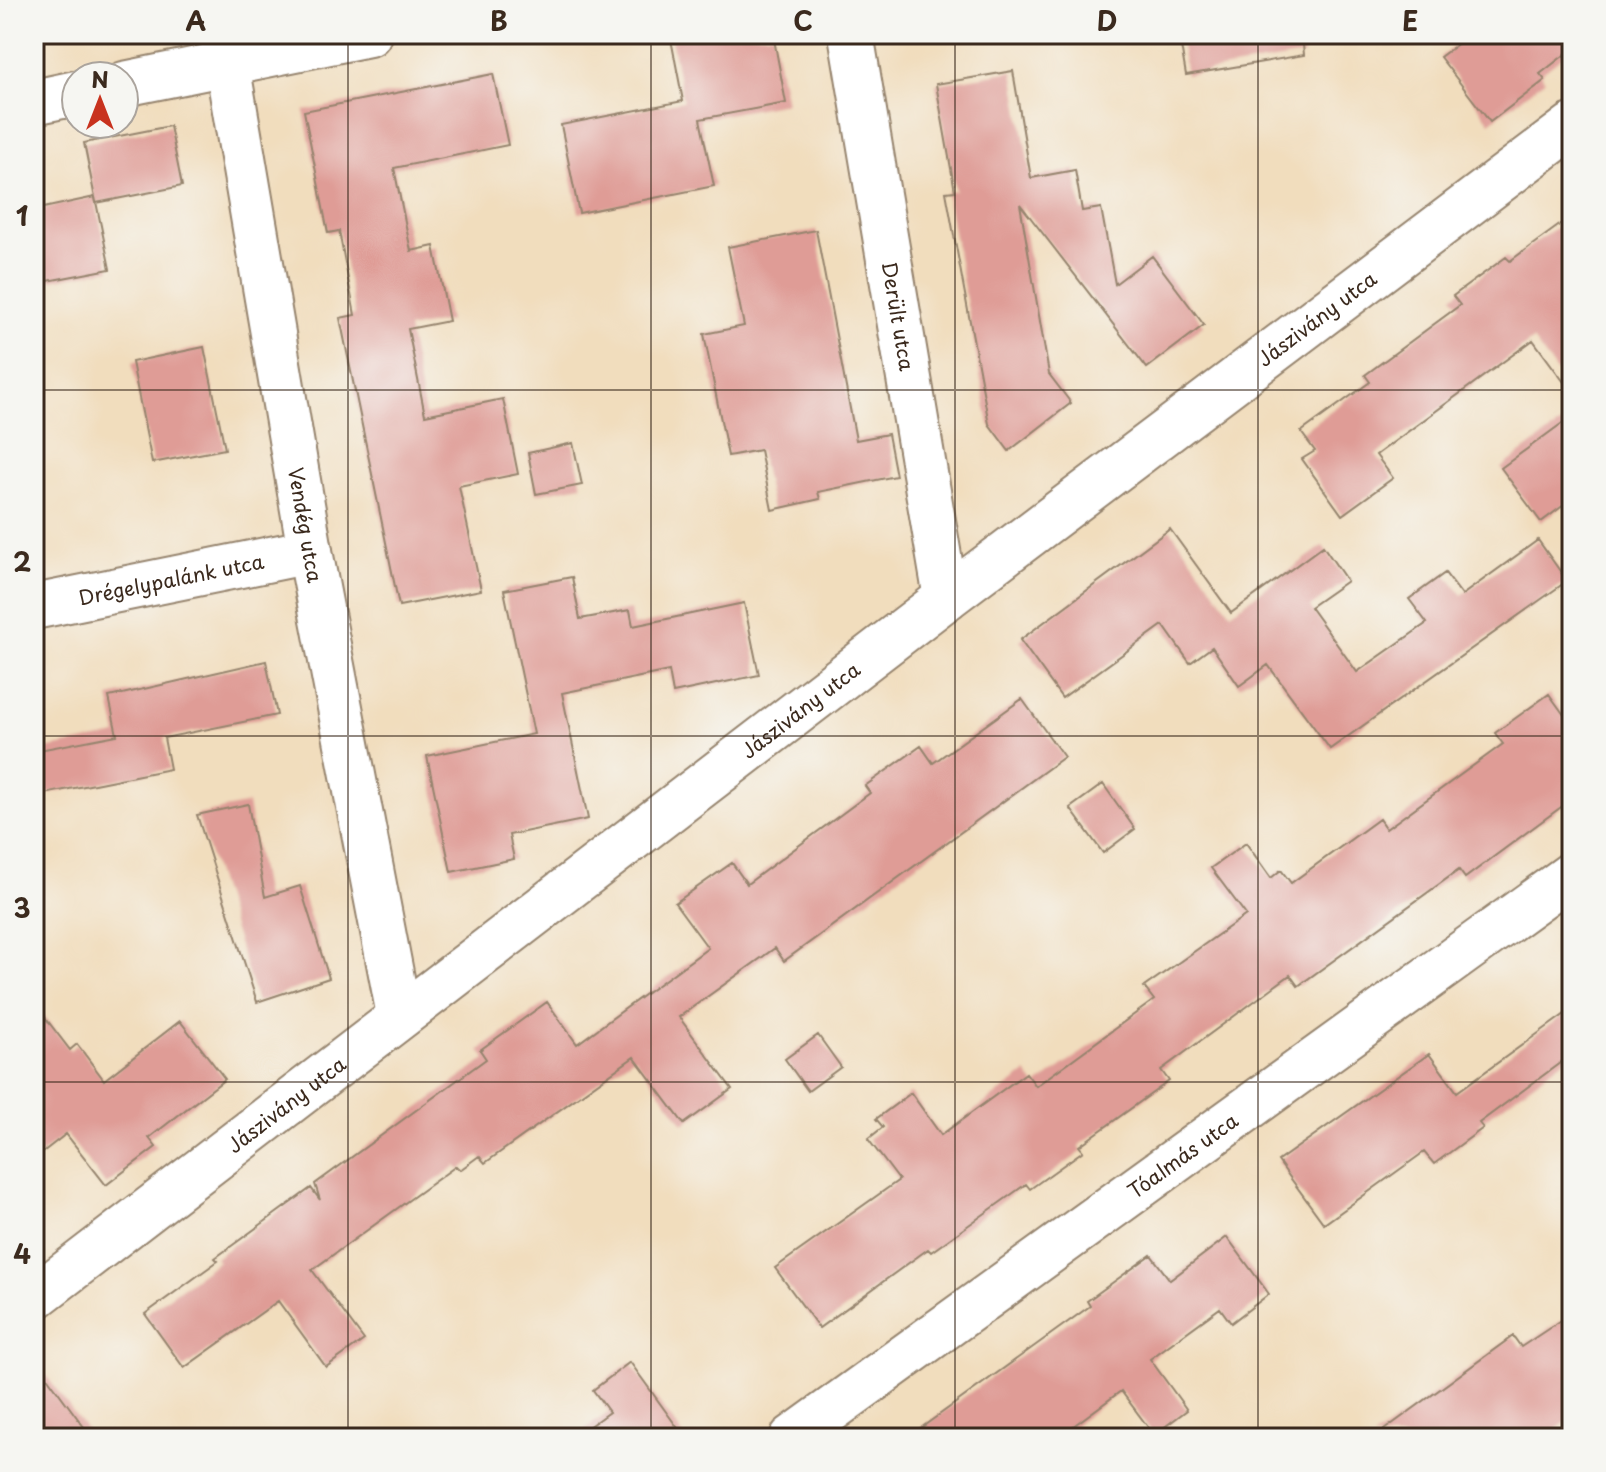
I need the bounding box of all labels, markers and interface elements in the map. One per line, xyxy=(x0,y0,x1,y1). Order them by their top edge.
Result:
text: A xyxy=(186,1,206,40)
text: B xyxy=(490,1,508,40)
text: C xyxy=(793,1,813,40)
text: D xyxy=(1097,1,1117,40)
text: E xyxy=(1402,1,1418,40)
north arrow xyxy=(60,60,140,140)
text: N xyxy=(91,62,109,95)
text: 1 xyxy=(16,196,28,235)
street label: Derült utca xyxy=(875,259,923,374)
street label: Jászivány utca xyxy=(1251,263,1383,373)
street label: Vendég utca xyxy=(281,465,331,586)
text: 2 xyxy=(13,542,31,581)
street label: Drégelypalánk utca xyxy=(76,546,267,613)
street label: Jászivány utca xyxy=(735,654,866,765)
text: 3 xyxy=(13,888,31,927)
street label: Jászivány utca xyxy=(221,1049,352,1160)
street label: Tóalmás utca xyxy=(1121,1105,1244,1206)
text: 4 xyxy=(13,1234,31,1273)

